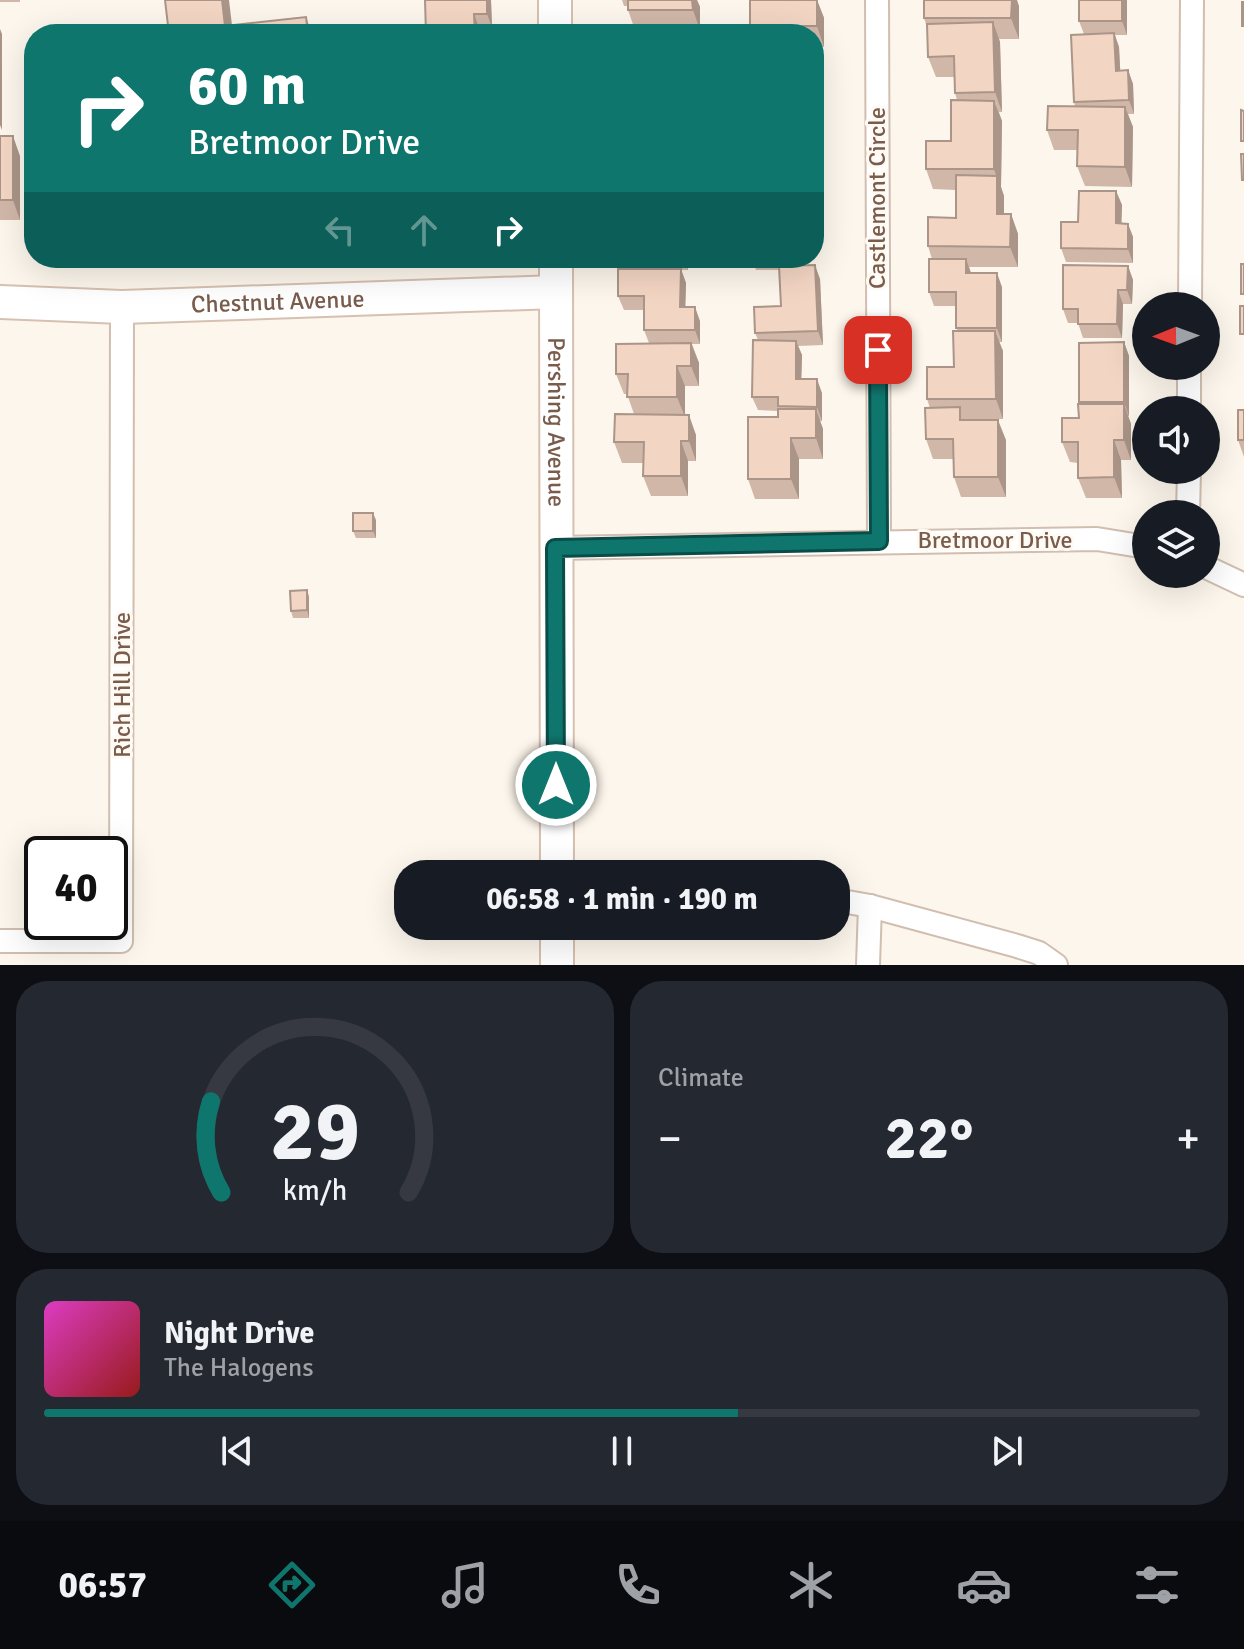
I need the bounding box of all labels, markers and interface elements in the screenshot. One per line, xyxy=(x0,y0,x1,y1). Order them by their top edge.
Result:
text: 60 m xyxy=(188,51,306,120)
icon: right xyxy=(56,56,160,160)
street label: Castlemont Circle xyxy=(862,107,892,289)
text: Bretmoor Drive xyxy=(188,120,420,165)
icon: left xyxy=(318,208,362,252)
icon: ahead xyxy=(402,208,446,252)
icon: right xyxy=(486,208,530,252)
street label: Chestnut Avenue xyxy=(191,284,365,320)
north arrow xyxy=(1132,292,1220,380)
map controls xyxy=(1132,292,1220,588)
pin xyxy=(844,316,912,384)
icon: arrive xyxy=(856,328,900,372)
street label: Pershing Avenue xyxy=(541,337,571,507)
button: sound xyxy=(1132,396,1220,484)
button: layers xyxy=(1132,500,1220,588)
street label: Bretmoor Drive xyxy=(918,525,1072,555)
street label: Rich Hill Drive xyxy=(107,612,137,758)
position arrow xyxy=(514,743,598,827)
speed limit sign: 40 xyxy=(24,836,128,940)
text: 06:58 · 1 min · 190 m xyxy=(486,881,758,918)
text: Climate xyxy=(658,1062,744,1094)
text: 29 xyxy=(270,1081,360,1183)
text: 22° xyxy=(885,1102,973,1176)
text: − xyxy=(658,1112,682,1166)
text: + xyxy=(1176,1112,1200,1166)
text: km/h xyxy=(283,1173,347,1208)
text: Night Drive xyxy=(164,1315,314,1352)
text: The Halogens xyxy=(164,1352,314,1384)
icon: previous xyxy=(215,1429,259,1473)
icon: pause xyxy=(600,1429,644,1473)
icon: next xyxy=(985,1429,1029,1473)
icon: directions xyxy=(264,1557,320,1613)
icon: music xyxy=(437,1557,493,1613)
icon: phone xyxy=(610,1557,666,1613)
icon: climate xyxy=(783,1557,839,1613)
icon: car xyxy=(956,1557,1012,1613)
icon: filters xyxy=(1129,1557,1185,1613)
text: 06:57 xyxy=(59,1563,147,1608)

